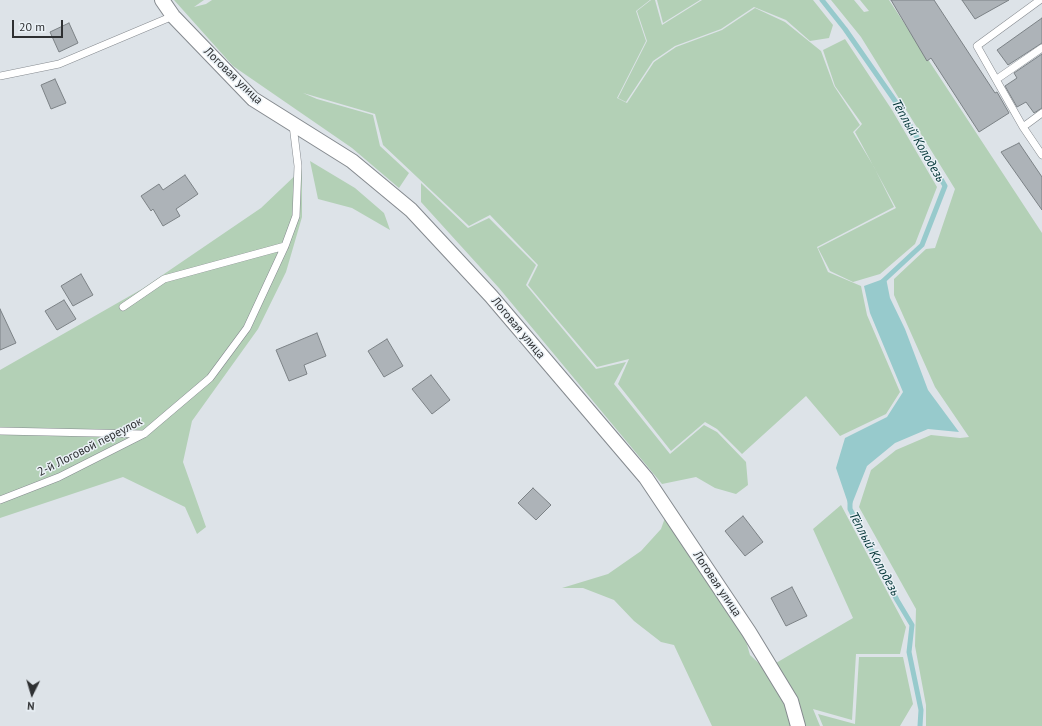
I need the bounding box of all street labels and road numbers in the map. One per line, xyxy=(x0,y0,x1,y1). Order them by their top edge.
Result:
street label: Логовая улица xyxy=(201,44,265,108)
street label: Логовая улица xyxy=(488,294,548,362)
street label: 2-й Логовой переулок xyxy=(35,414,145,480)
street label: Логовая улица xyxy=(690,548,744,620)

